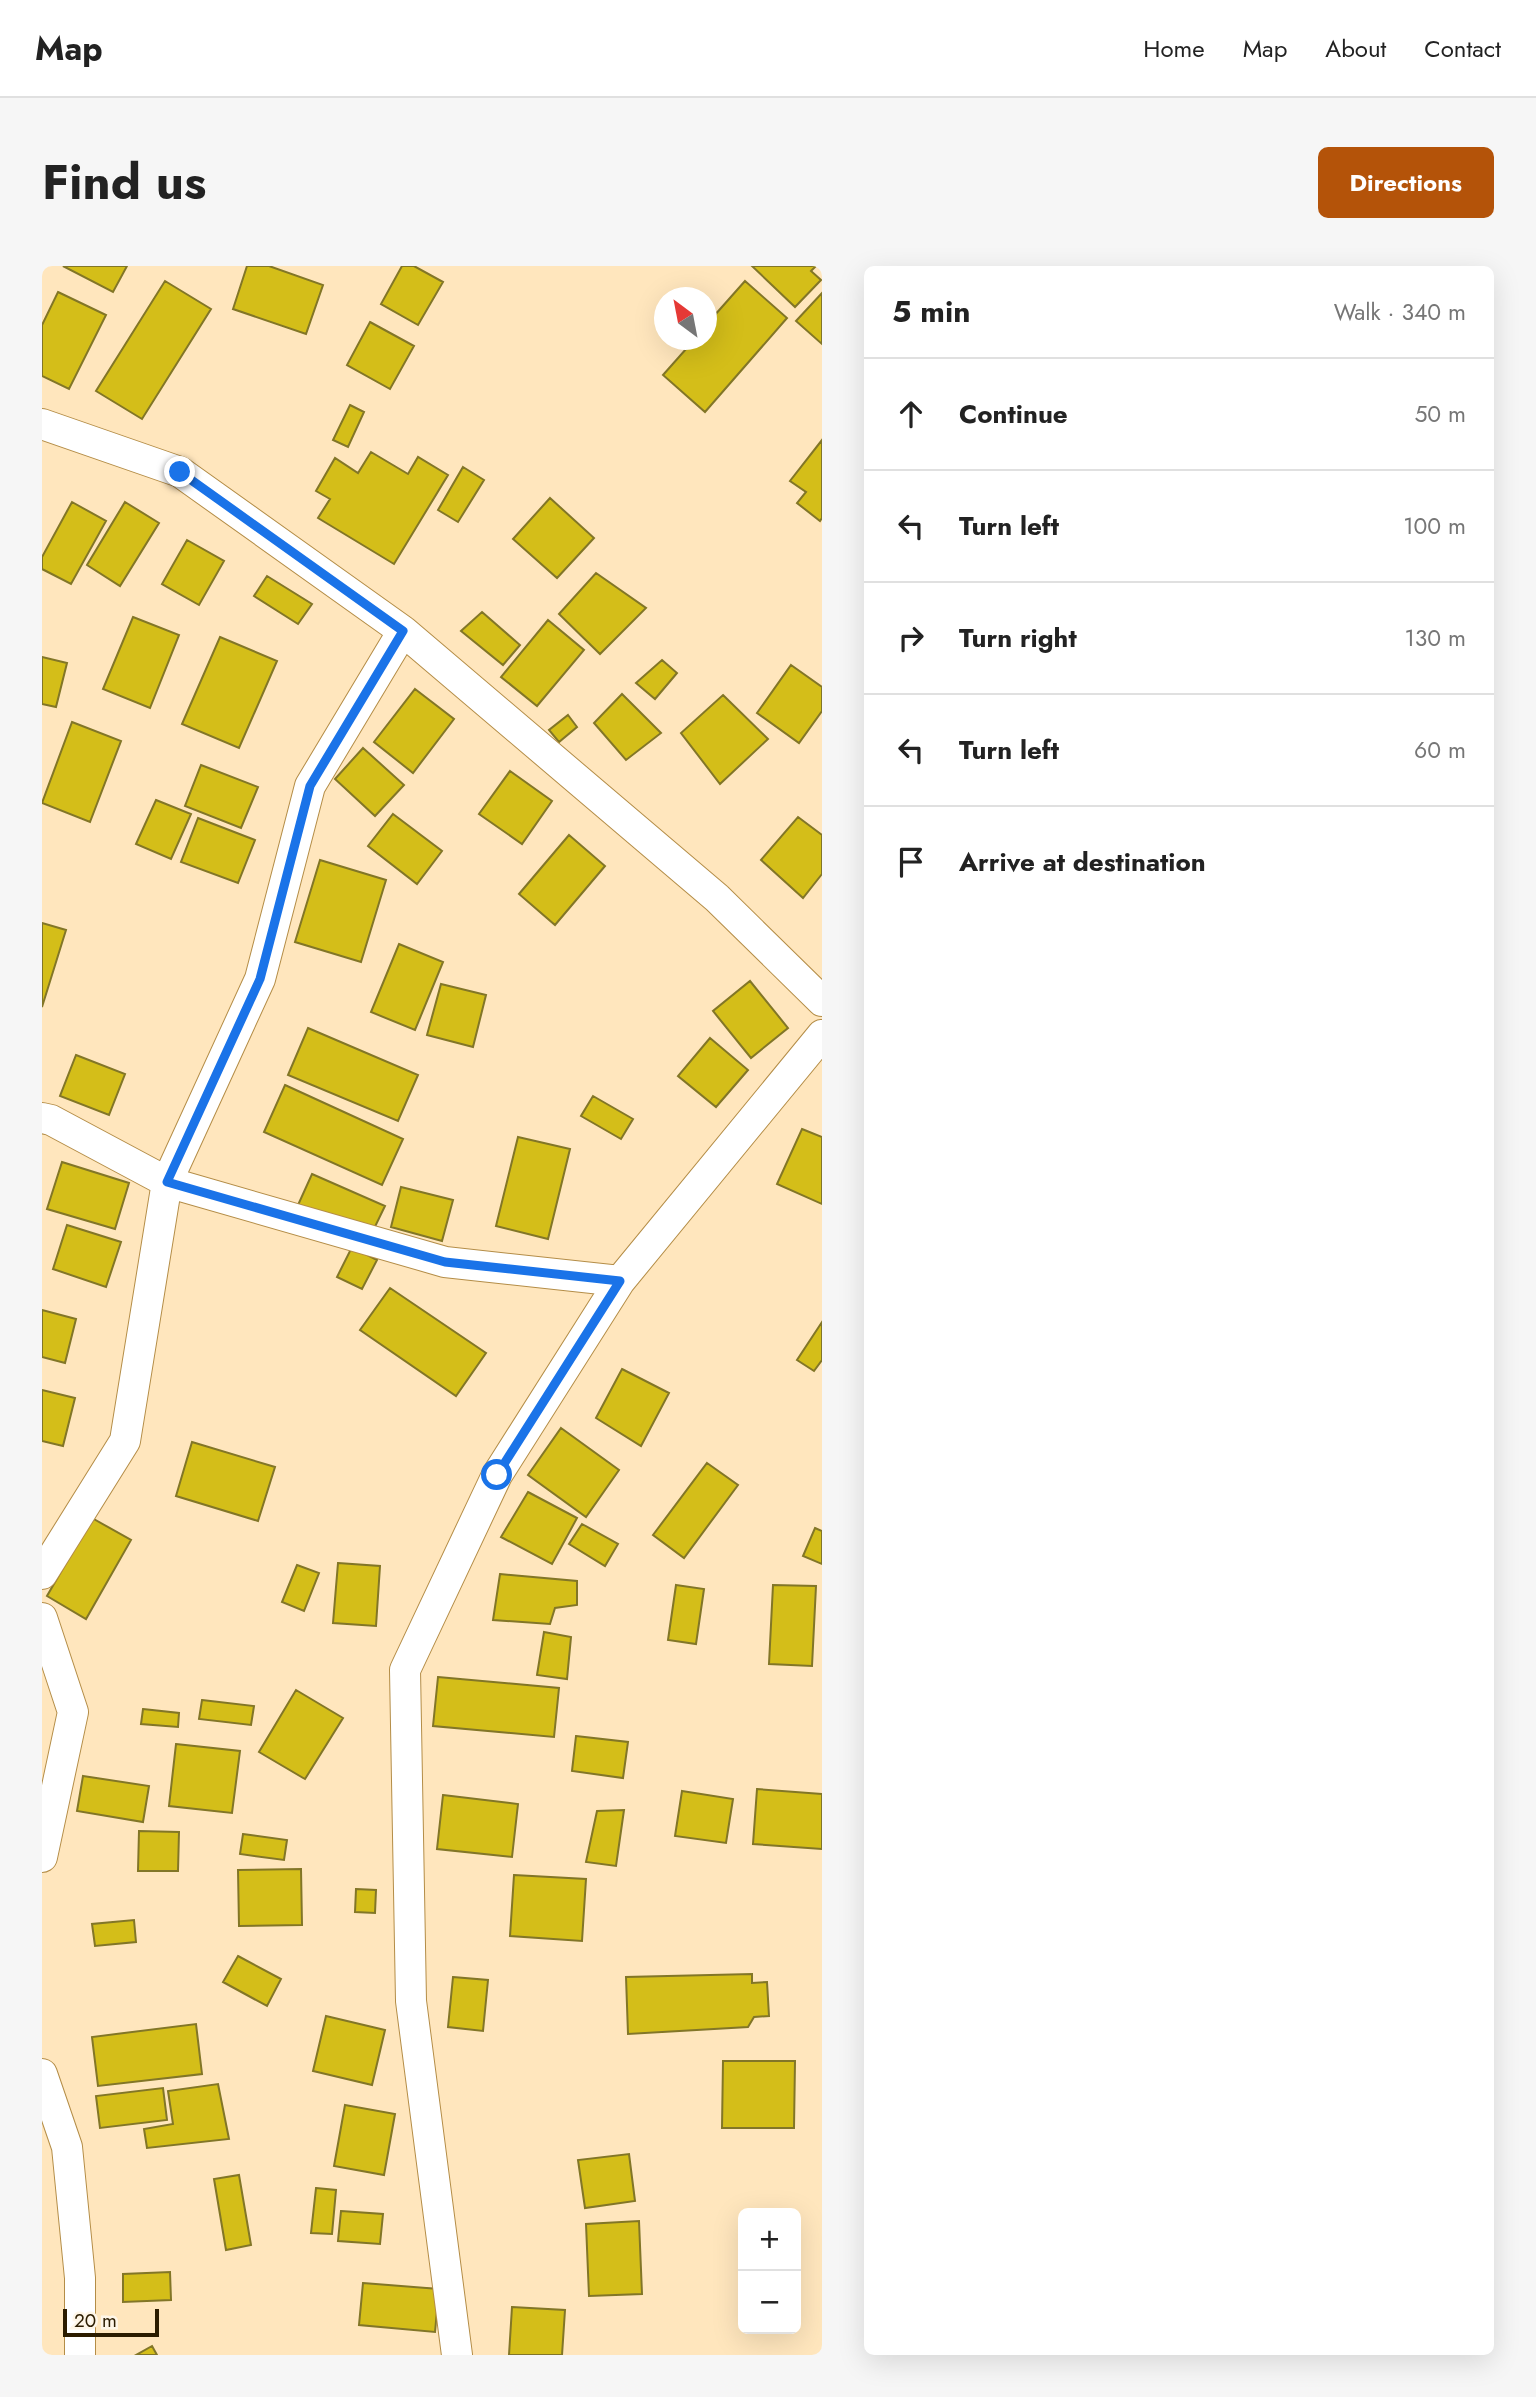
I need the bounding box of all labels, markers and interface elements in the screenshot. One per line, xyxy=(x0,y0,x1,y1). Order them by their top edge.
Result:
text: Map xyxy=(35,25,103,72)
text: Home xyxy=(1143,31,1205,66)
text: Map xyxy=(1243,31,1287,66)
text: About xyxy=(1325,31,1386,66)
text: Contact xyxy=(1424,31,1501,66)
text: Find us xyxy=(42,147,206,217)
button: Directions xyxy=(1318,147,1494,218)
north arrow xyxy=(654,287,717,350)
text: 5 min xyxy=(892,290,970,333)
text: Walk · 340 m xyxy=(1334,295,1466,329)
icon: ahead xyxy=(892,395,930,433)
text: Continue xyxy=(959,395,1068,433)
text: 50 m xyxy=(1414,397,1466,431)
route end xyxy=(164,456,195,487)
icon: left xyxy=(892,507,930,545)
text: Turn left xyxy=(959,507,1059,545)
text: 100 m xyxy=(1403,509,1466,543)
icon: right xyxy=(892,619,930,657)
text: Turn right xyxy=(959,619,1077,657)
text: 130 m xyxy=(1404,621,1466,655)
icon: left xyxy=(892,731,930,769)
text: Turn left xyxy=(959,731,1059,769)
text: 60 m xyxy=(1414,733,1466,767)
icon: arrive xyxy=(892,843,930,881)
text: Arrive at destination xyxy=(959,843,1206,881)
route start xyxy=(481,1459,512,1490)
map controls xyxy=(738,2208,801,2334)
button: + xyxy=(738,2208,801,2271)
button: − xyxy=(738,2271,801,2334)
scale bar xyxy=(63,2306,159,2338)
text: 20 m xyxy=(74,2307,117,2334)

